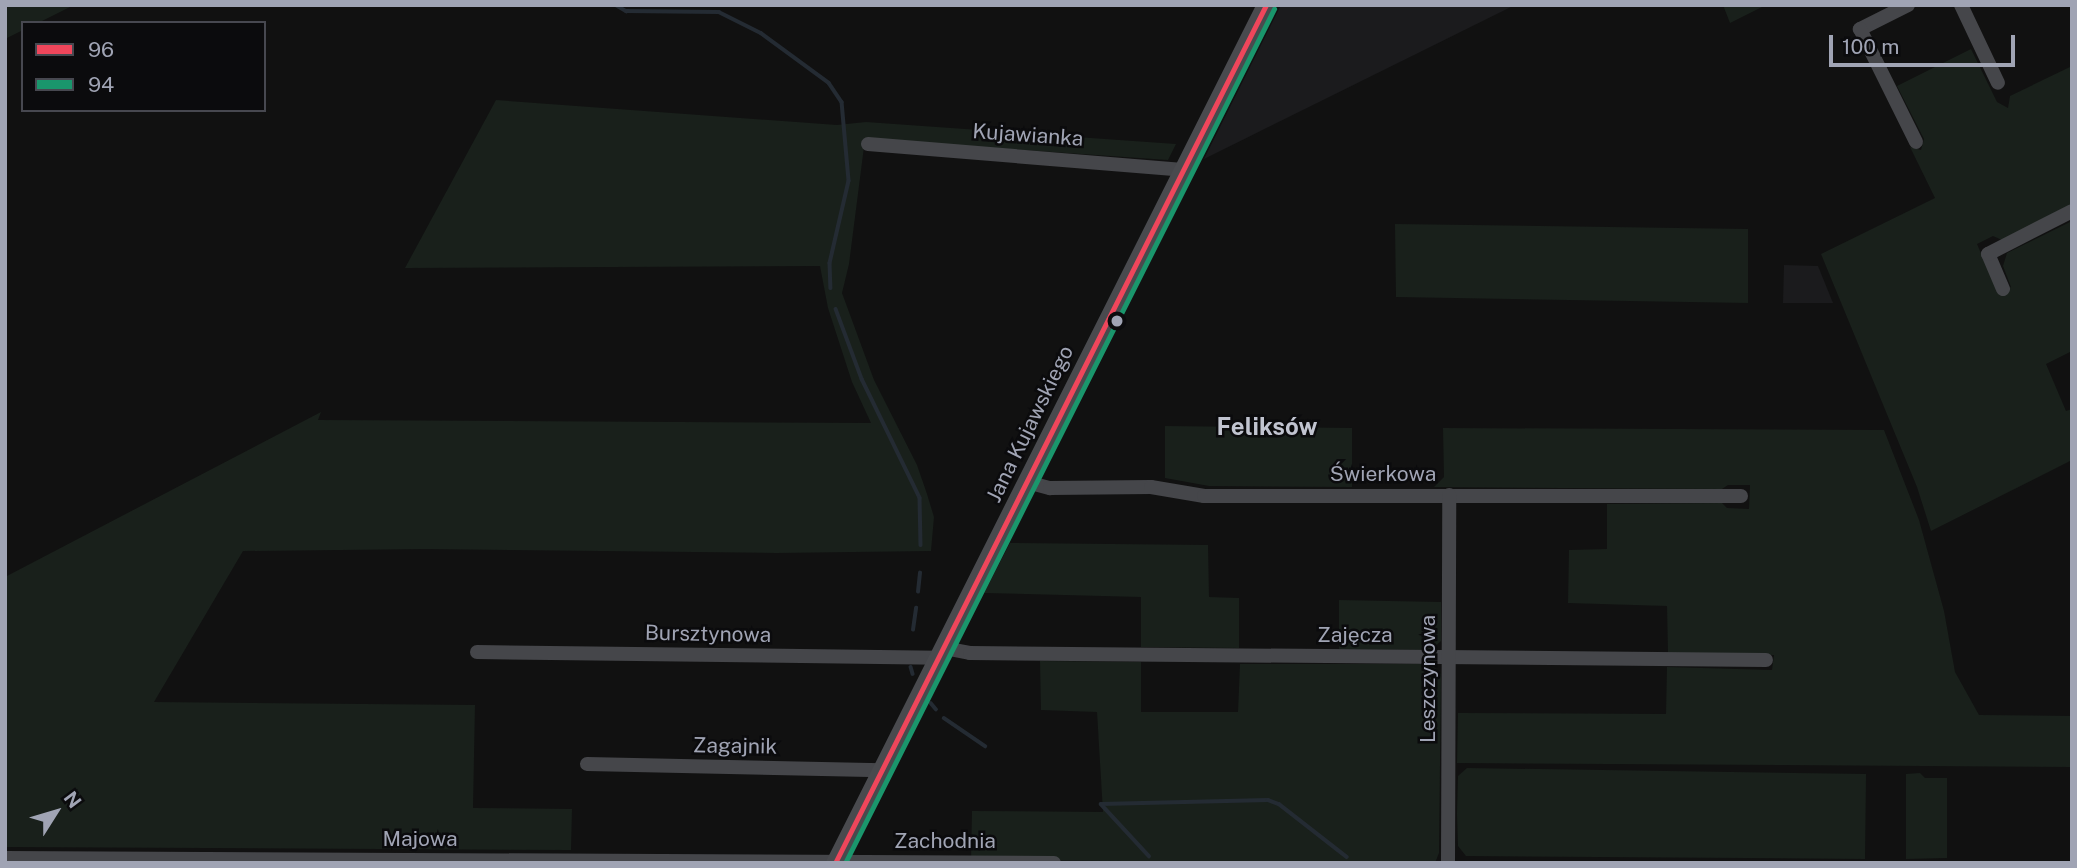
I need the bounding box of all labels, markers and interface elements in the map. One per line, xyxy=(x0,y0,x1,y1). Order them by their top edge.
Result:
legend xyxy=(21,21,266,112)
scale bar xyxy=(1832,21,2018,65)
text: 100 m xyxy=(1842,34,1899,59)
text: 96 xyxy=(88,37,114,62)
text: 94 xyxy=(88,72,114,97)
street label: Kujawianka xyxy=(972,119,1084,151)
unlabelled marker xyxy=(1110,314,1124,328)
street label: Jana Kujawskiego xyxy=(981,341,1079,507)
district label: Feliksów xyxy=(1217,413,1317,441)
street label: Świerkowa xyxy=(1330,461,1436,487)
street label: Leszczynowa xyxy=(1415,615,1441,743)
street label: Bursztynowa xyxy=(645,620,771,648)
street label: Zajęcza xyxy=(1317,622,1393,648)
street label: Zagajnik xyxy=(693,733,777,759)
north arrow xyxy=(21,777,91,847)
text: N xyxy=(60,787,86,812)
street label: Majowa xyxy=(382,826,458,852)
street label: Zachodnia xyxy=(894,828,996,854)

